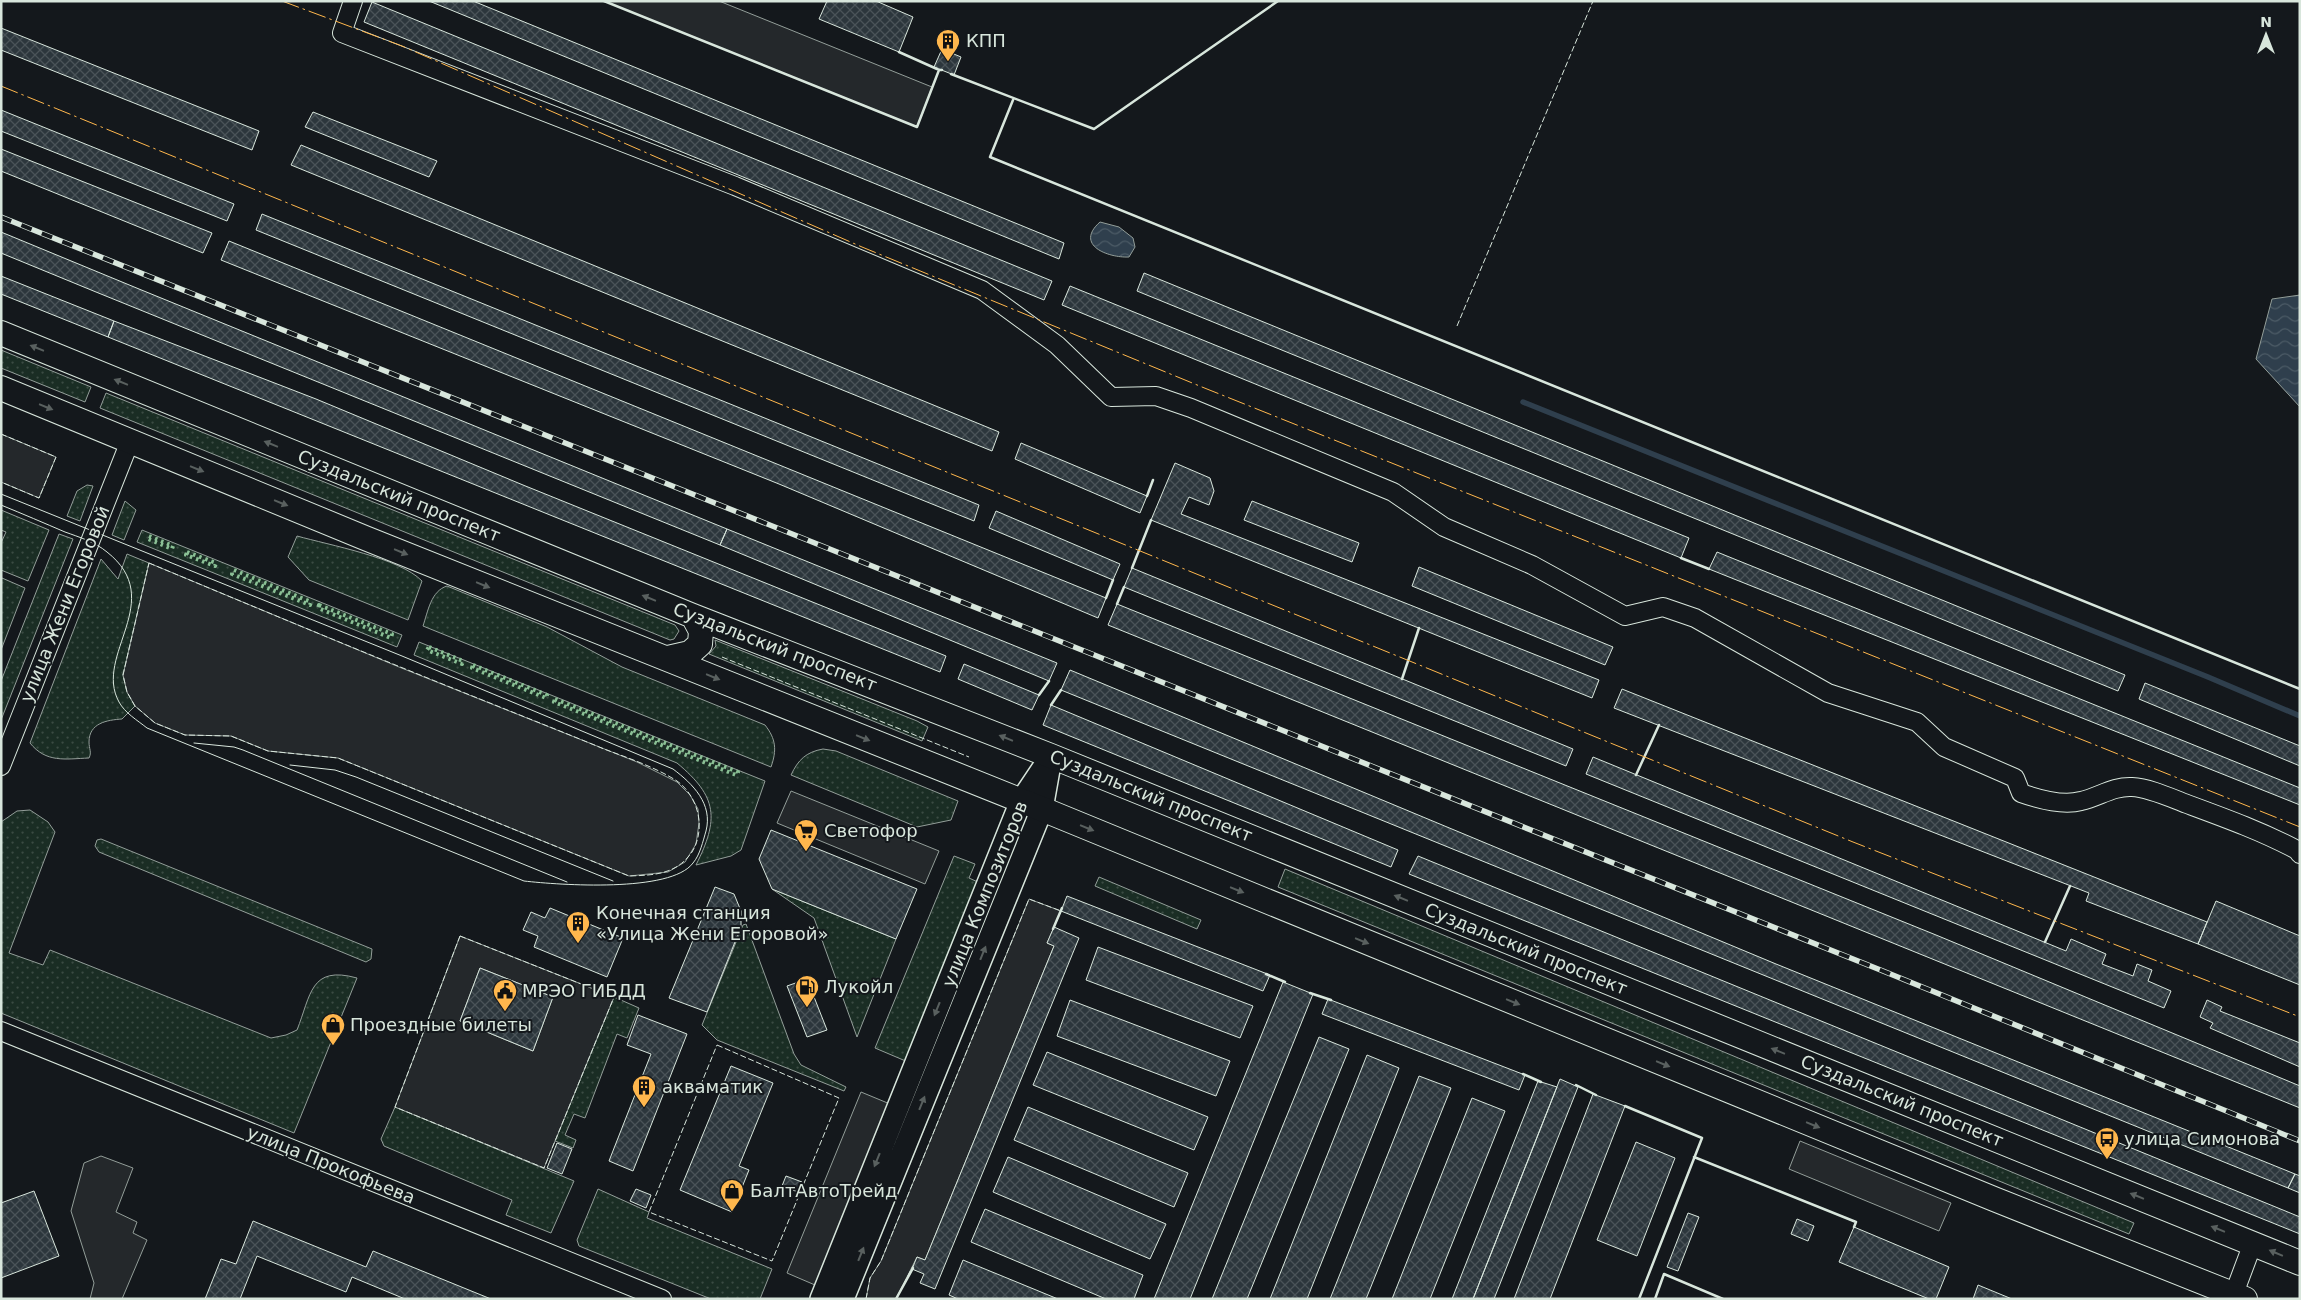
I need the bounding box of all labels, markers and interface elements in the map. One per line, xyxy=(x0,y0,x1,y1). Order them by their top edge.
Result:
north arrow xyxy=(2241,10,2291,60)
text: N xyxy=(2260,14,2272,30)
building icon: КПП xyxy=(935,28,961,62)
place label: КПП xyxy=(966,30,1006,51)
one-way arrow xyxy=(29,344,44,352)
one-way arrow xyxy=(114,378,128,386)
one-way arrow xyxy=(39,403,54,411)
one-way arrow xyxy=(264,440,278,448)
street label: Суздальский проспект xyxy=(295,445,504,546)
one-way arrow xyxy=(189,466,204,473)
one-way arrow xyxy=(274,500,288,508)
street label: улица Жени Егоровой xyxy=(15,502,114,705)
one-way arrow xyxy=(394,549,408,557)
one-way arrow xyxy=(475,582,490,589)
one-way arrow xyxy=(642,593,656,601)
street label: Суздальский проспект xyxy=(670,598,880,695)
one-way arrow xyxy=(706,673,720,681)
one-way arrow xyxy=(999,733,1013,741)
one-way arrow xyxy=(856,735,871,742)
street label: Суздальский проспект xyxy=(1047,745,1256,846)
street label: улица Композиторов xyxy=(938,798,1032,990)
supermarket icon: Светофор xyxy=(793,818,819,852)
place label: Светофор xyxy=(824,820,918,841)
one-way arrow xyxy=(1080,824,1095,832)
one-way arrow xyxy=(1230,886,1244,894)
one-way arrow xyxy=(1394,894,1408,902)
street label: Суздальский проспект xyxy=(1422,898,1631,999)
place label: Конечная станция «Улица Жени Егоровой» xyxy=(596,902,828,944)
building icon: Конечная станция «Улица Жени Егоровой» xyxy=(565,910,591,944)
one-way arrow xyxy=(1355,937,1369,945)
one-way arrow xyxy=(980,945,988,960)
fuel station icon: Лукойл xyxy=(794,974,820,1008)
place label: Лукойл xyxy=(824,976,893,997)
public building icon: МРЭО ГИБДД xyxy=(492,978,518,1012)
place label: МРЭО ГИБДД xyxy=(522,980,646,1001)
one-way arrow xyxy=(1506,998,1521,1006)
one-way arrow xyxy=(933,1002,941,1016)
shop icon: Проездные билеты xyxy=(320,1012,346,1046)
place label: Проездные билеты xyxy=(350,1014,532,1035)
one-way arrow xyxy=(1771,1047,1786,1054)
street label: Суздальский проспект xyxy=(1798,1050,2007,1151)
one-way arrow xyxy=(1656,1060,1670,1068)
building icon: акваматик xyxy=(631,1074,657,1108)
place label: акваматик xyxy=(662,1076,763,1097)
one-way arrow xyxy=(919,1096,927,1110)
street label: улица Прокофьева xyxy=(244,1121,418,1208)
one-way arrow xyxy=(1806,1122,1821,1129)
bus stop icon: улица Симонова xyxy=(2094,1126,2120,1160)
place label: улица Симонова xyxy=(2124,1128,2280,1149)
one-way arrow xyxy=(872,1152,880,1167)
shop icon: БалтАвтоТрейд xyxy=(719,1178,745,1212)
place label: БалтАвтоТрейд xyxy=(750,1180,897,1201)
one-way arrow xyxy=(2129,1192,2144,1200)
one-way arrow xyxy=(2210,1225,2225,1233)
one-way arrow xyxy=(858,1246,865,1261)
one-way arrow xyxy=(2268,1249,2283,1257)

